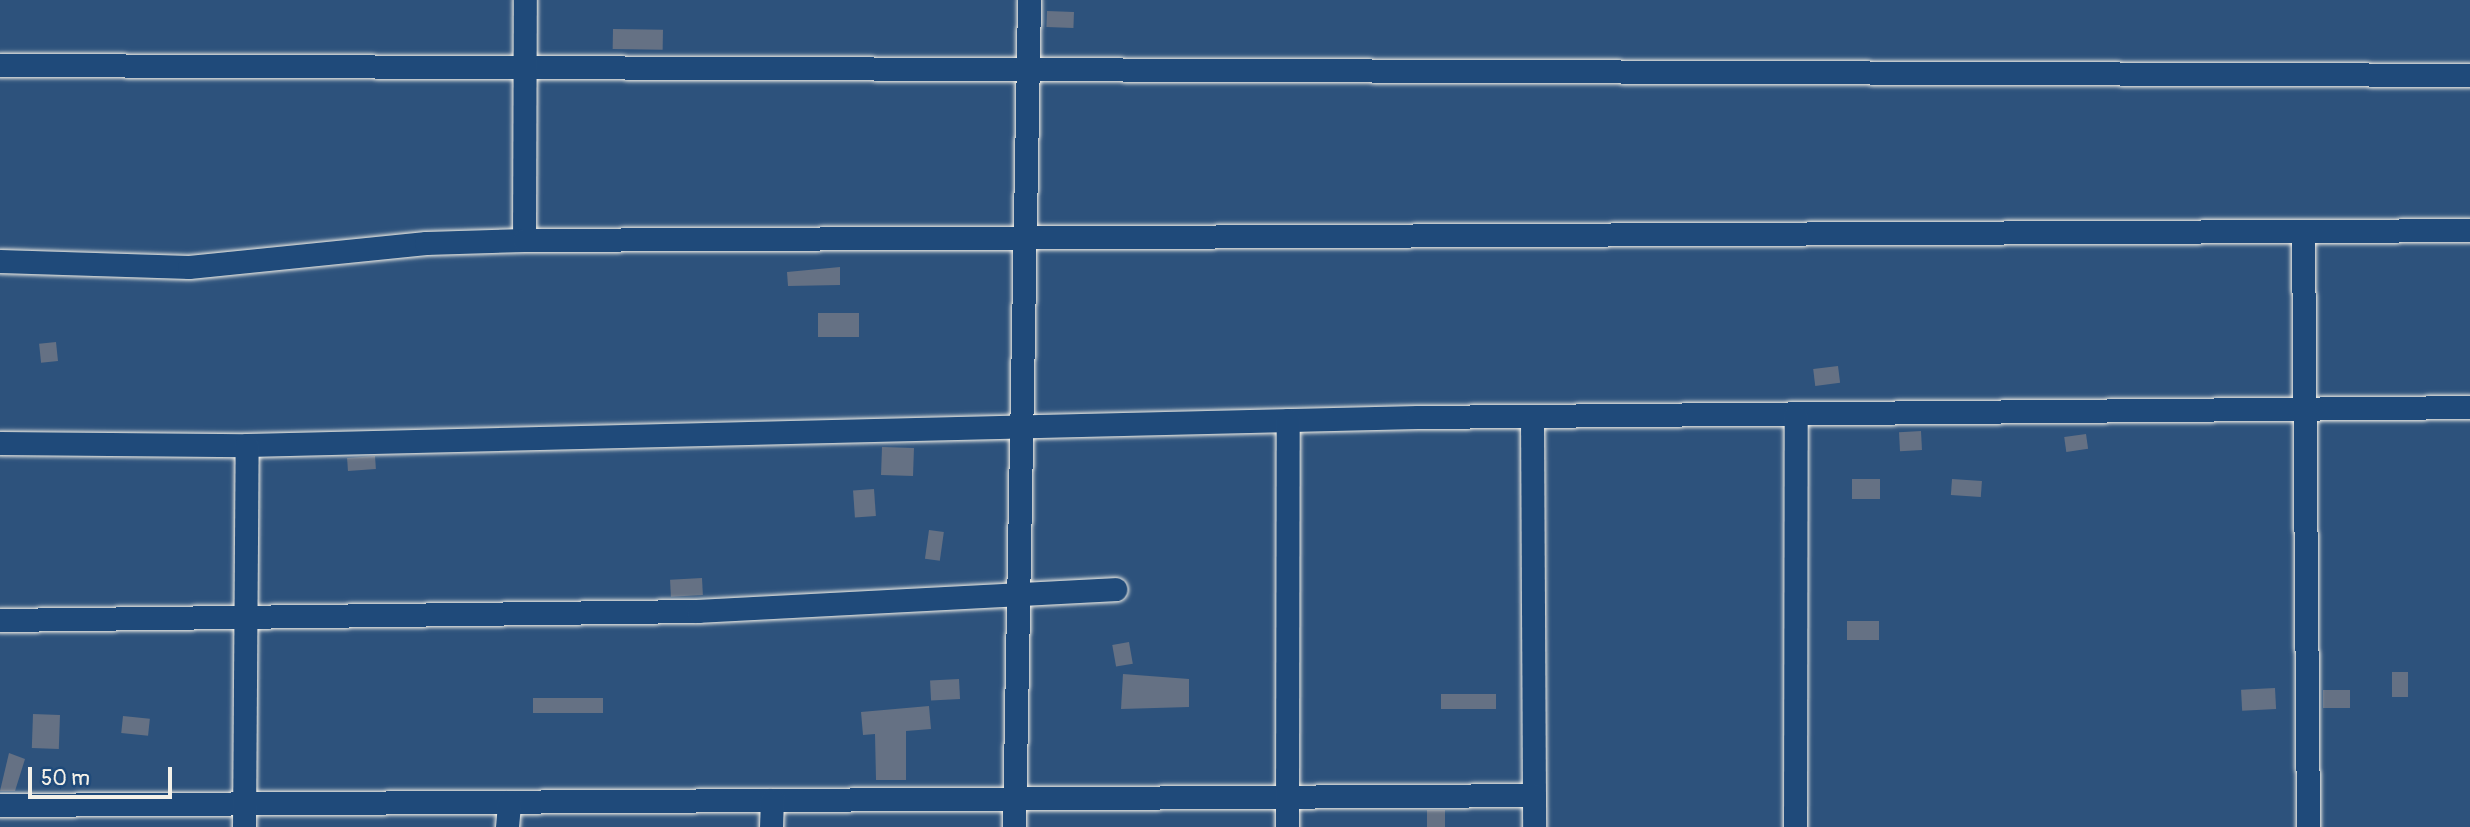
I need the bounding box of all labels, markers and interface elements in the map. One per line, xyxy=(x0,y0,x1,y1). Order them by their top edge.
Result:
scale bar xyxy=(32,754,175,798)
text: 50 m xyxy=(41,765,90,792)

